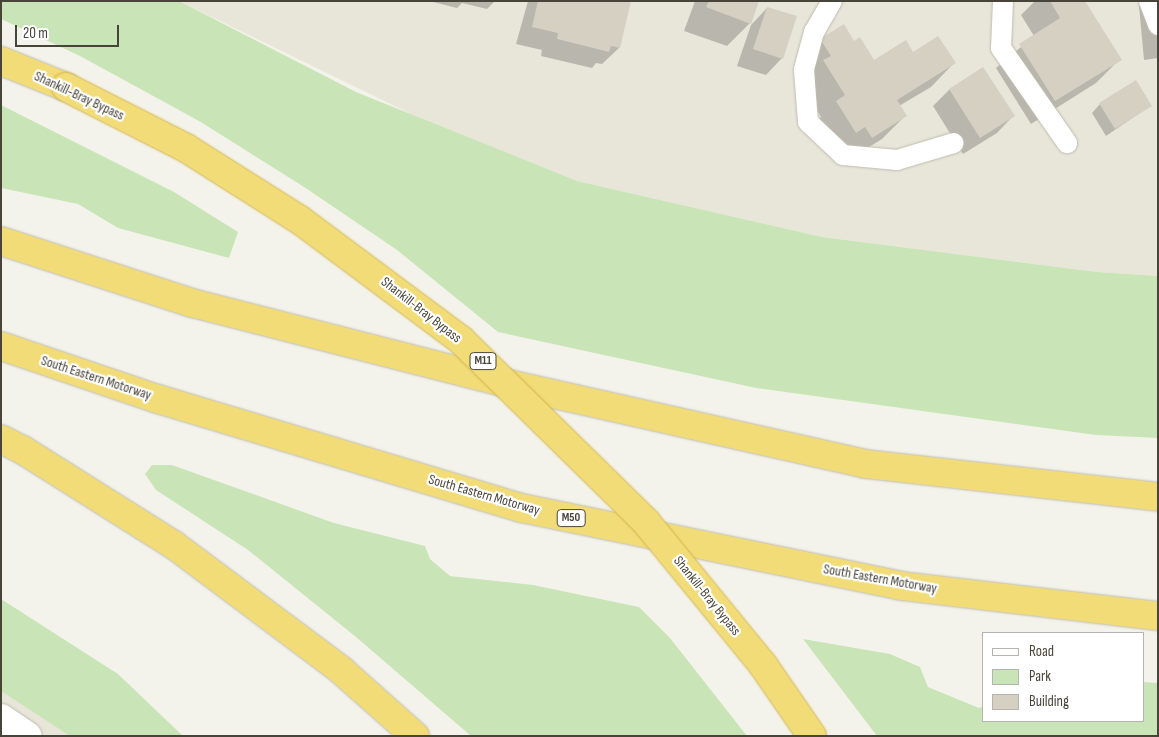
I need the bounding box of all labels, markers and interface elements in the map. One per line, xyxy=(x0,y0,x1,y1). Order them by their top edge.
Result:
scale bar xyxy=(18,15,121,47)
text: 20 m xyxy=(23,24,48,43)
street label: Shankill-Bray Bypass xyxy=(31,68,127,124)
street label: Shankill-Bray Bypass xyxy=(378,273,464,347)
street label: South Eastern Motorway xyxy=(39,352,153,404)
road number: M11 xyxy=(469,352,497,371)
street label: South Eastern Motorway xyxy=(426,471,542,519)
road number: M50 xyxy=(556,508,586,528)
street label: Shankill-Bray Bypass xyxy=(670,553,744,639)
street label: South Eastern Motorway xyxy=(822,561,938,597)
legend xyxy=(982,632,1144,722)
text: Road xyxy=(1029,642,1054,661)
text: Park xyxy=(1029,667,1051,686)
text: Building xyxy=(1029,692,1069,711)

